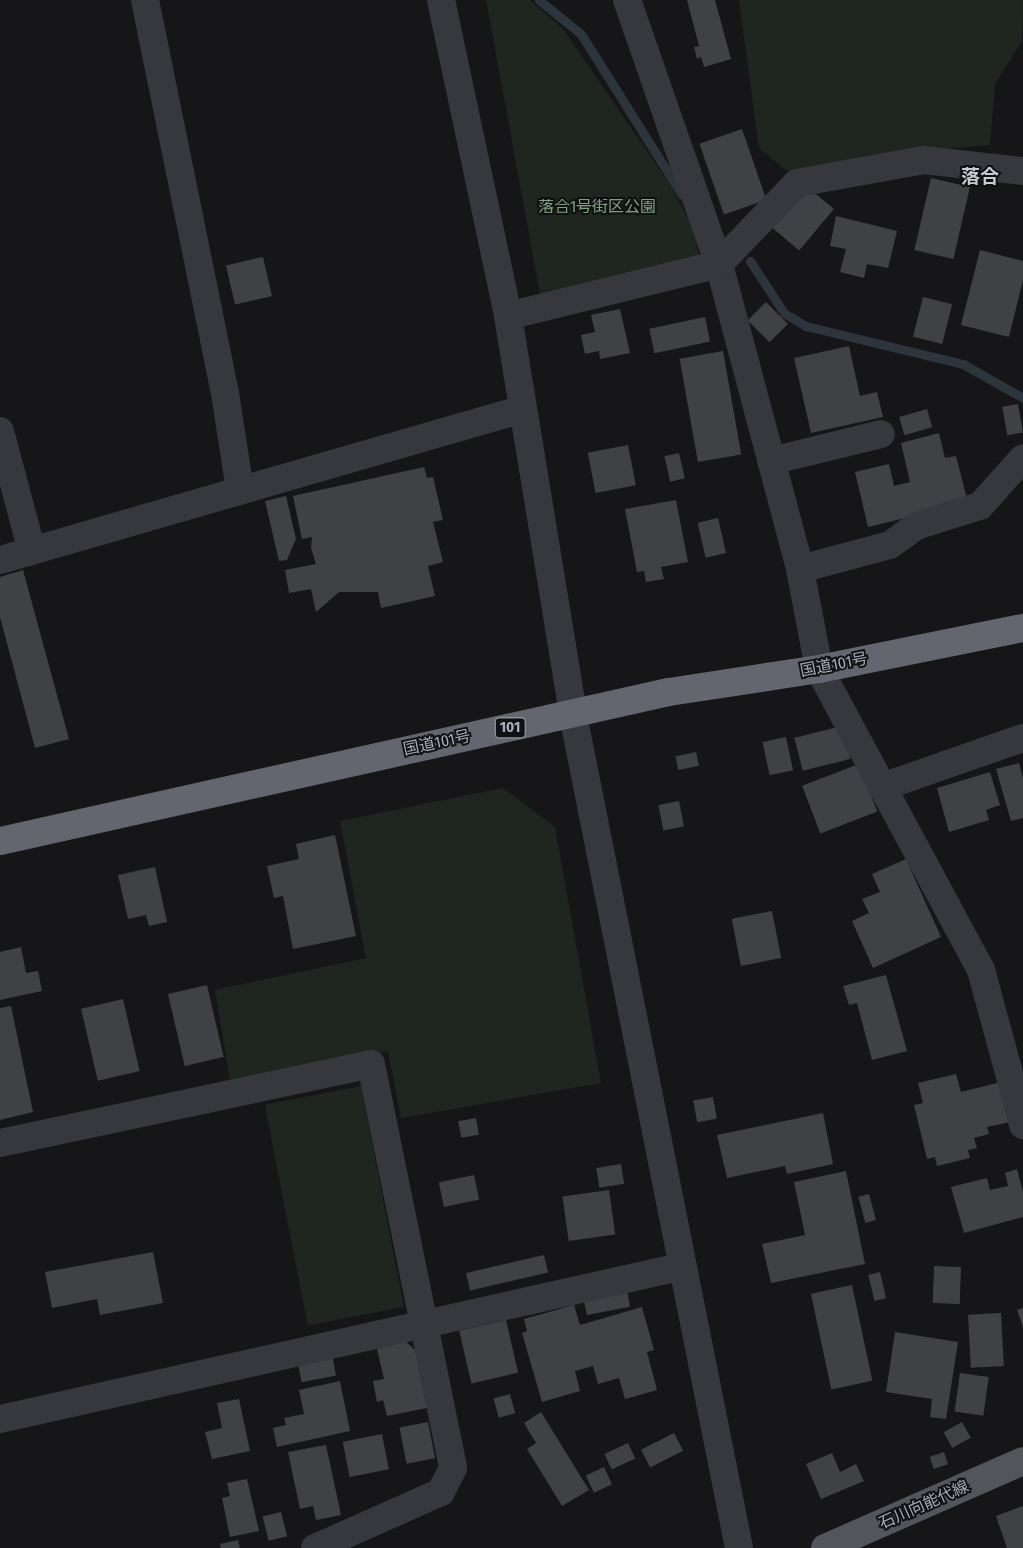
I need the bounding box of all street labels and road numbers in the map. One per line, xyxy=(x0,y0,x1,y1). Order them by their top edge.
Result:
street label: 国道101号 xyxy=(799,649,869,681)
road number: 101 xyxy=(494,716,526,740)
street label: 国道101号 xyxy=(402,726,472,760)
street label: 石川向能代線 xyxy=(876,1477,972,1533)

